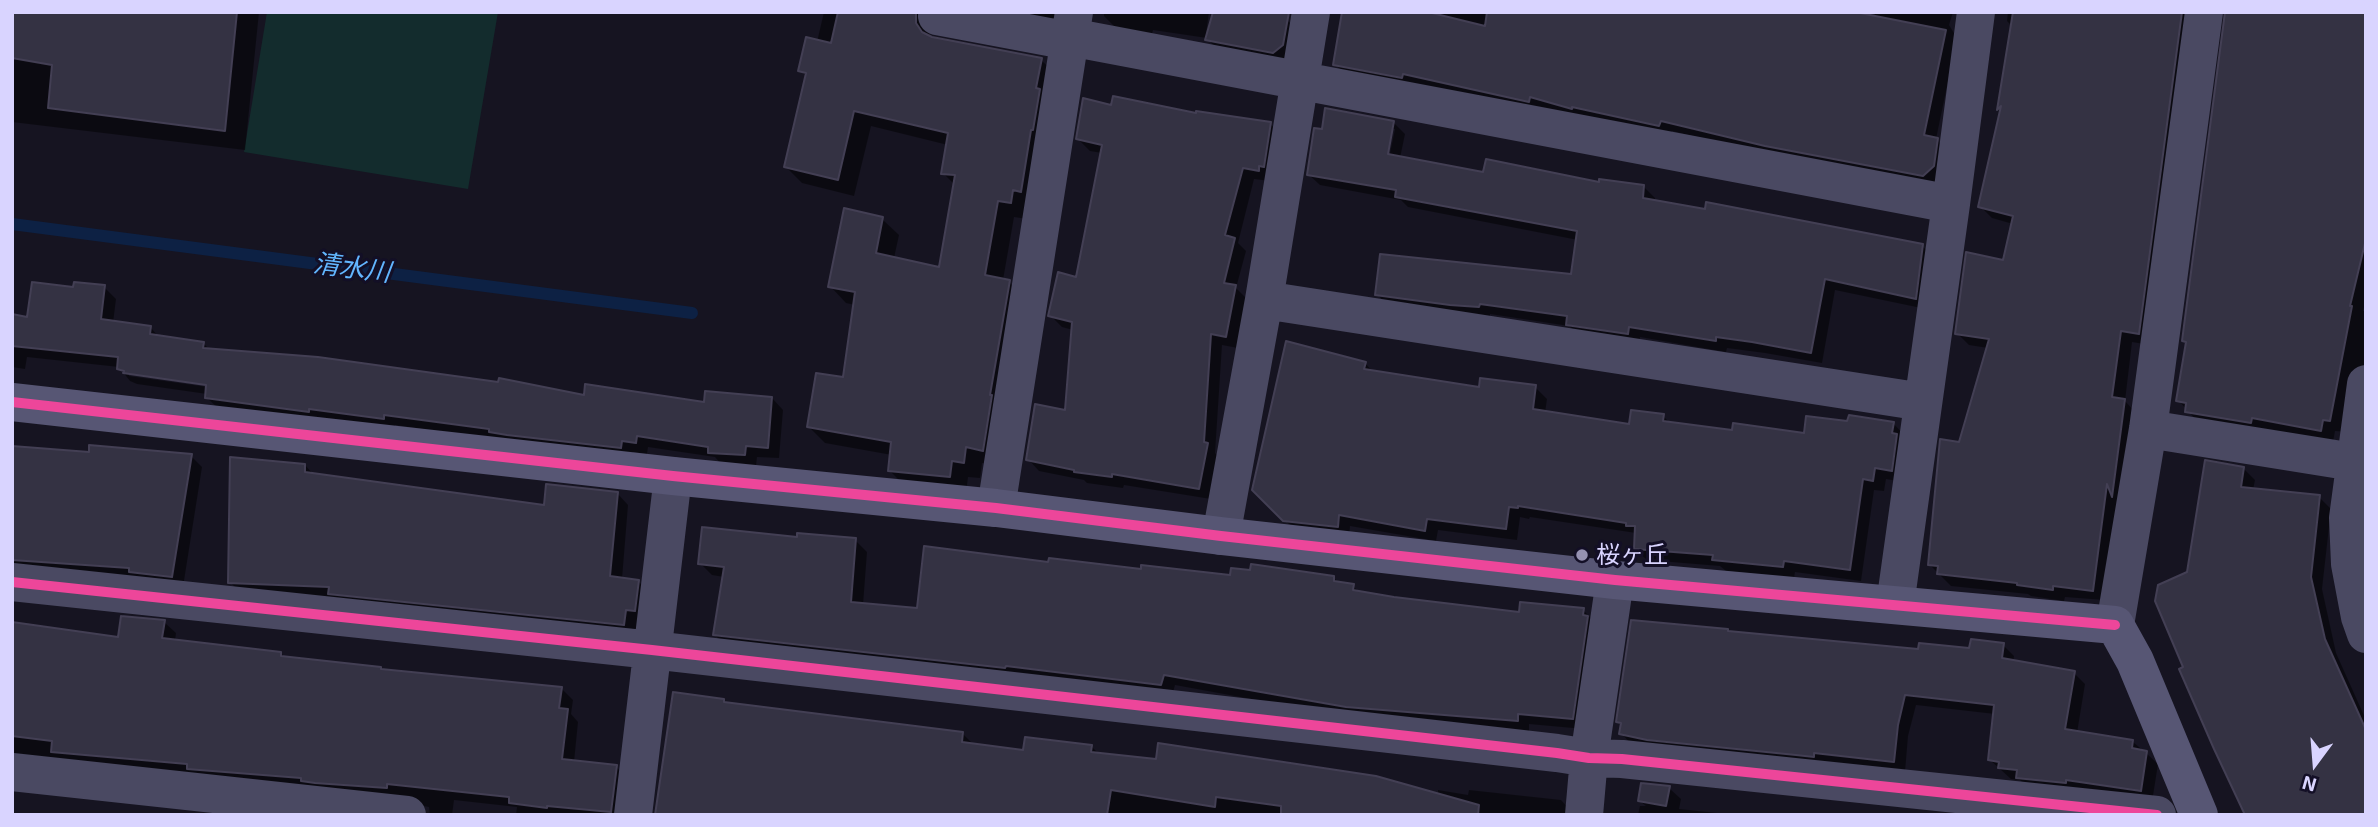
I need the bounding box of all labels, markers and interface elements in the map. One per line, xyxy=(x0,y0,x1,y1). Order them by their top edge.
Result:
water label: 清水川 xyxy=(311,248,393,288)
place label: 桜ヶ丘 xyxy=(1596,541,1668,569)
marker: 桜ヶ丘 xyxy=(1574,547,1590,563)
north arrow xyxy=(2280,729,2350,799)
text: N xyxy=(2299,772,2319,798)

